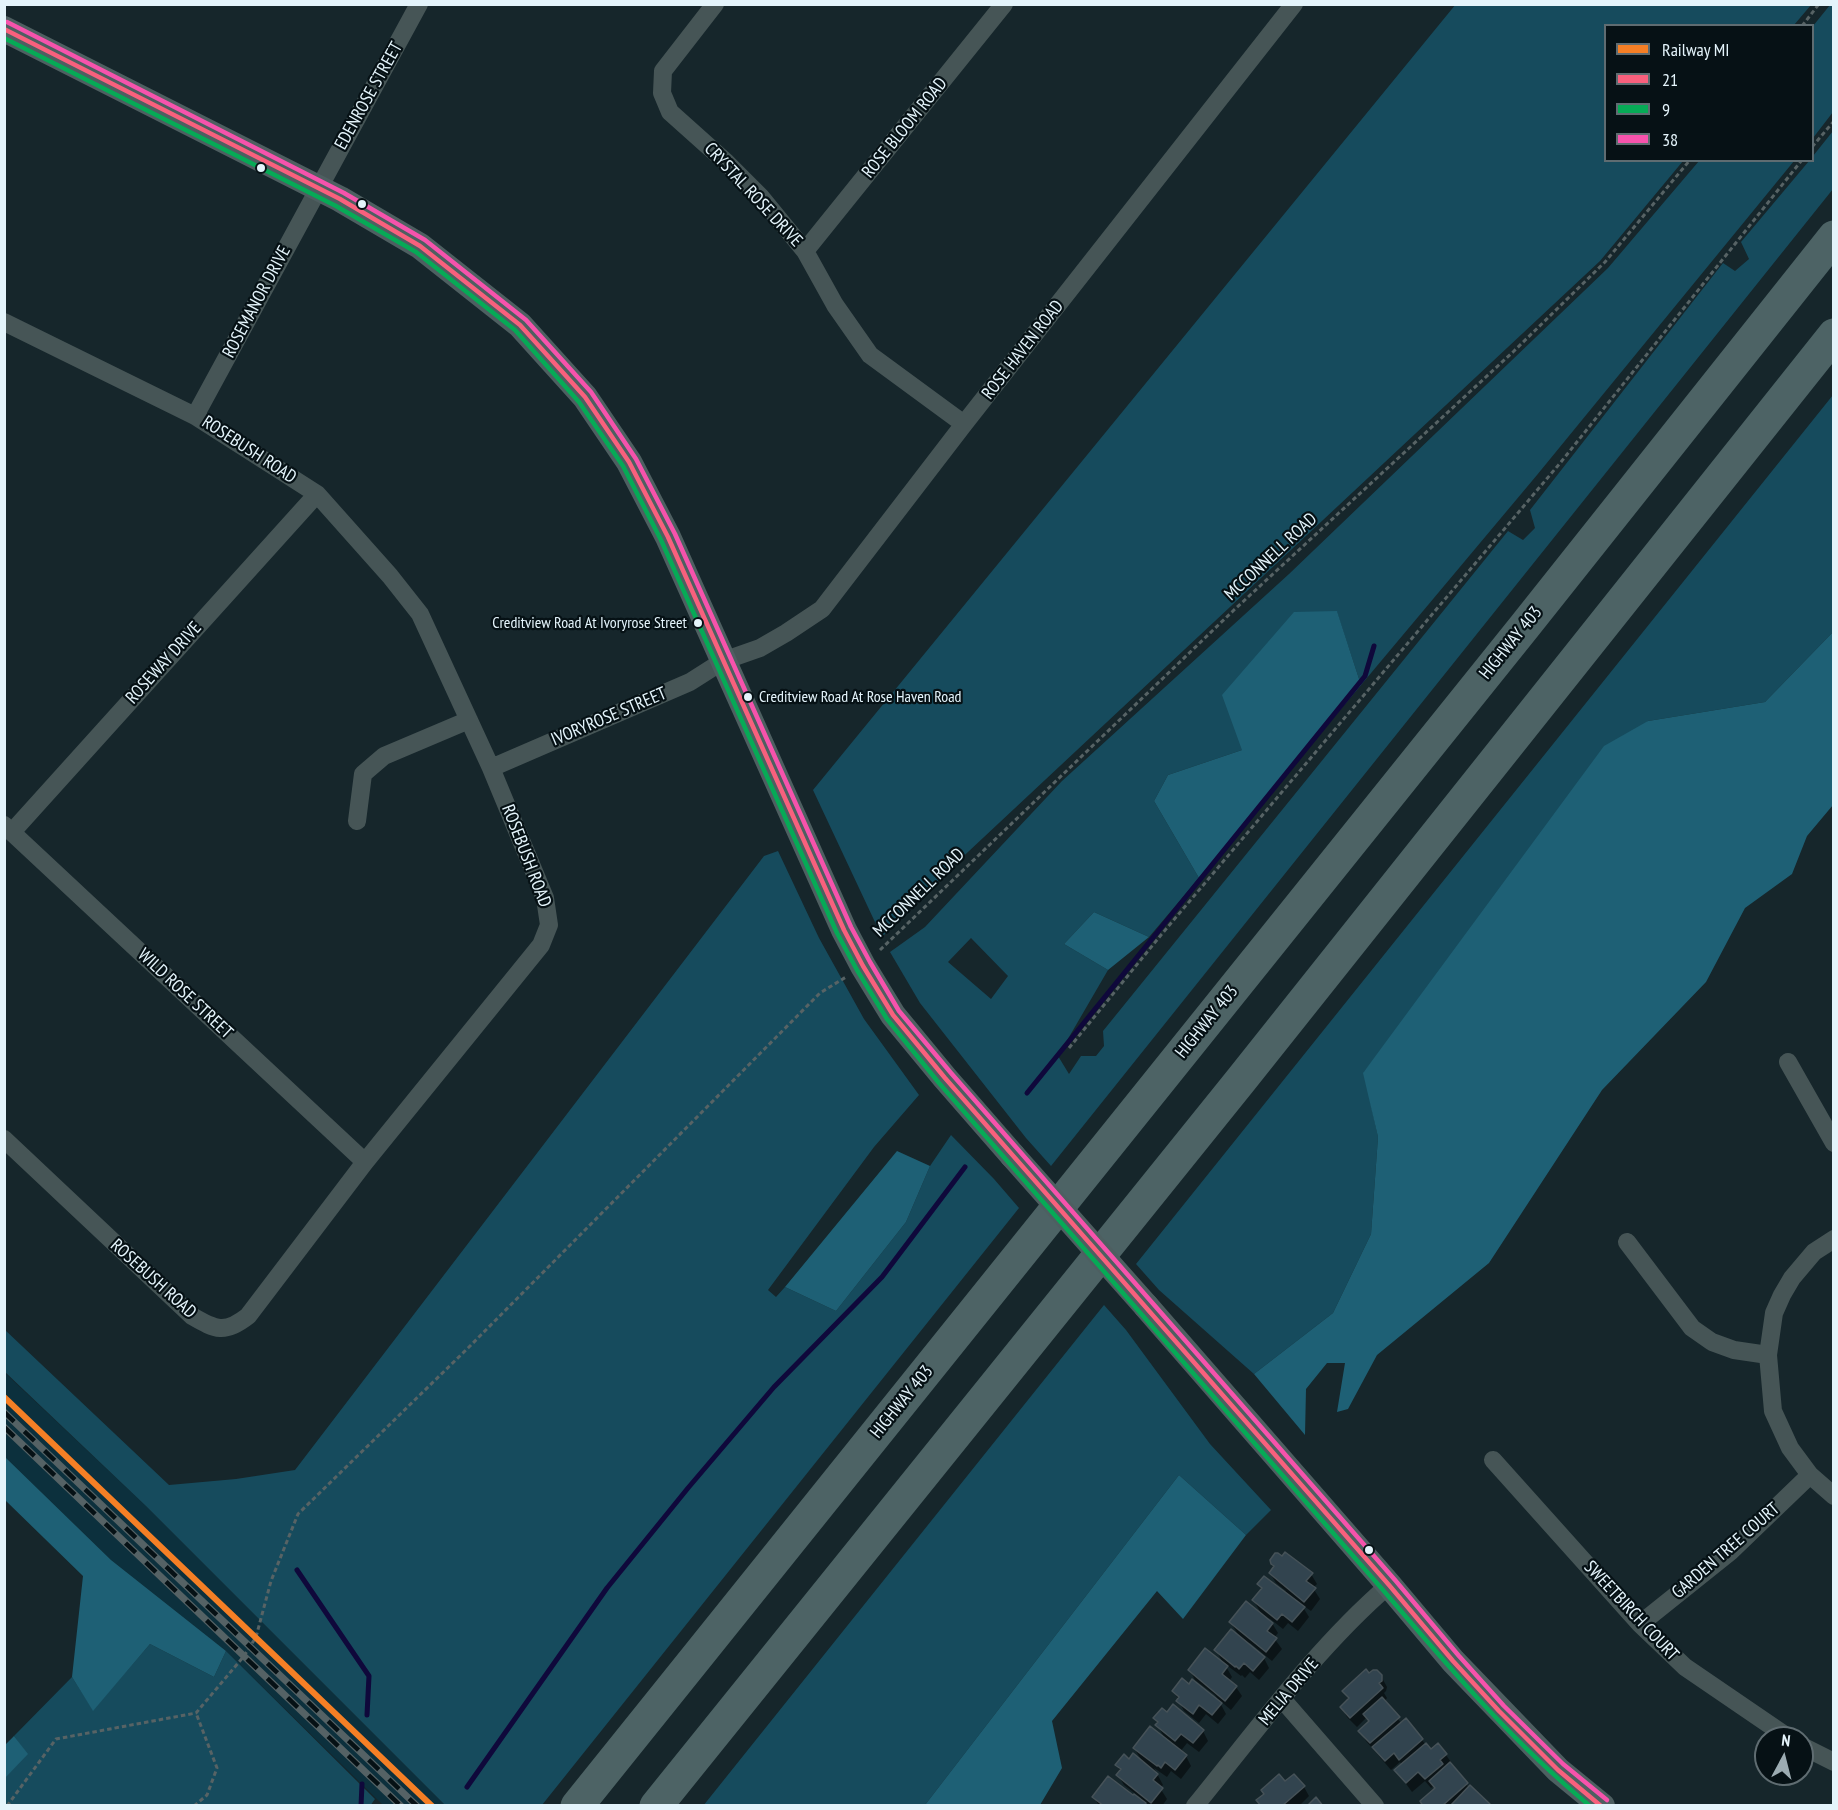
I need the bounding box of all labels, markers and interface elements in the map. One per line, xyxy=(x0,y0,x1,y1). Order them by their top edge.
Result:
legend xyxy=(1604,24,1814,162)
street label: EDENROSE STREET xyxy=(331,38,407,154)
text: Railway MI xyxy=(1662,38,1729,61)
text: 21 xyxy=(1662,68,1678,91)
street label: ROSE BLOOM ROAD xyxy=(858,73,952,183)
text: 9 xyxy=(1662,98,1670,121)
text: 38 xyxy=(1662,128,1678,151)
street label: CRYSTAL ROSE DRIVE xyxy=(699,138,807,252)
unlabelled marker xyxy=(255,162,267,174)
unlabelled marker xyxy=(356,198,368,210)
street label: ROSEMANOR DRIVE xyxy=(218,242,296,362)
street label: ROSE HAVEN ROAD xyxy=(978,296,1068,404)
street label: ROSEBUSH ROAD xyxy=(198,412,300,488)
street label: MCCONNELL ROAD xyxy=(1220,509,1322,605)
street label: HIGHWAY 403 xyxy=(1475,602,1547,684)
place label: Creditview Road At Ivoryrose Street xyxy=(492,613,687,633)
marker: Creditview Road At Ivoryrose Street xyxy=(692,617,704,629)
street label: ROSEWAY DRIVE xyxy=(122,618,206,708)
street label: IVORYROSE STREET xyxy=(548,683,670,751)
place label: Creditview Road At Rose Haven Road xyxy=(759,687,962,707)
marker: Creditview Road At Rose Haven Road xyxy=(742,691,754,703)
street label: ROSEBUSH ROAD xyxy=(497,802,555,910)
street label: MCCONNELL ROAD xyxy=(869,844,969,942)
street label: WILD ROSE STREET xyxy=(133,944,237,1044)
street label: HIGHWAY 403 xyxy=(1171,981,1243,1063)
street label: ROSEBUSH ROAD xyxy=(106,1235,200,1323)
street label: HIGHWAY 403 xyxy=(866,1361,938,1443)
street label: GARDEN TREE COURT xyxy=(1668,1498,1784,1604)
unlabelled marker xyxy=(1363,1544,1375,1556)
street label: SWEETBIRCH COURT xyxy=(1579,1557,1683,1665)
street label: MELIA DRIVE xyxy=(1255,1654,1323,1730)
north arrow xyxy=(1754,1726,1814,1786)
text: N xyxy=(1780,1730,1791,1751)

